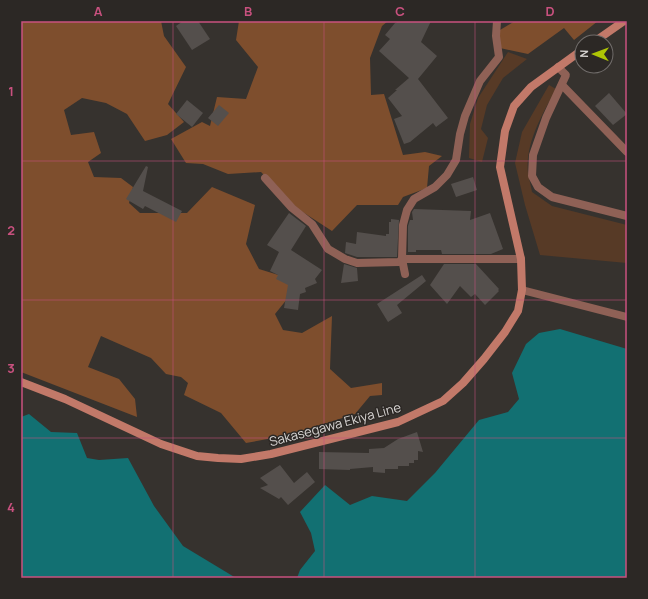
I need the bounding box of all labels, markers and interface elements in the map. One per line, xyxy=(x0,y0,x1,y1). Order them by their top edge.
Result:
text: A xyxy=(94,2,103,20)
text: B xyxy=(244,2,252,20)
text: C xyxy=(395,2,405,20)
text: D xyxy=(545,2,555,20)
north arrow xyxy=(574,34,614,74)
text: N xyxy=(576,50,591,58)
text: 1 xyxy=(8,82,14,100)
text: 2 xyxy=(7,221,15,239)
text: 3 xyxy=(7,359,15,377)
street label: Sakasegawa Ekiya Line xyxy=(267,398,403,450)
text: 4 xyxy=(7,498,15,516)

